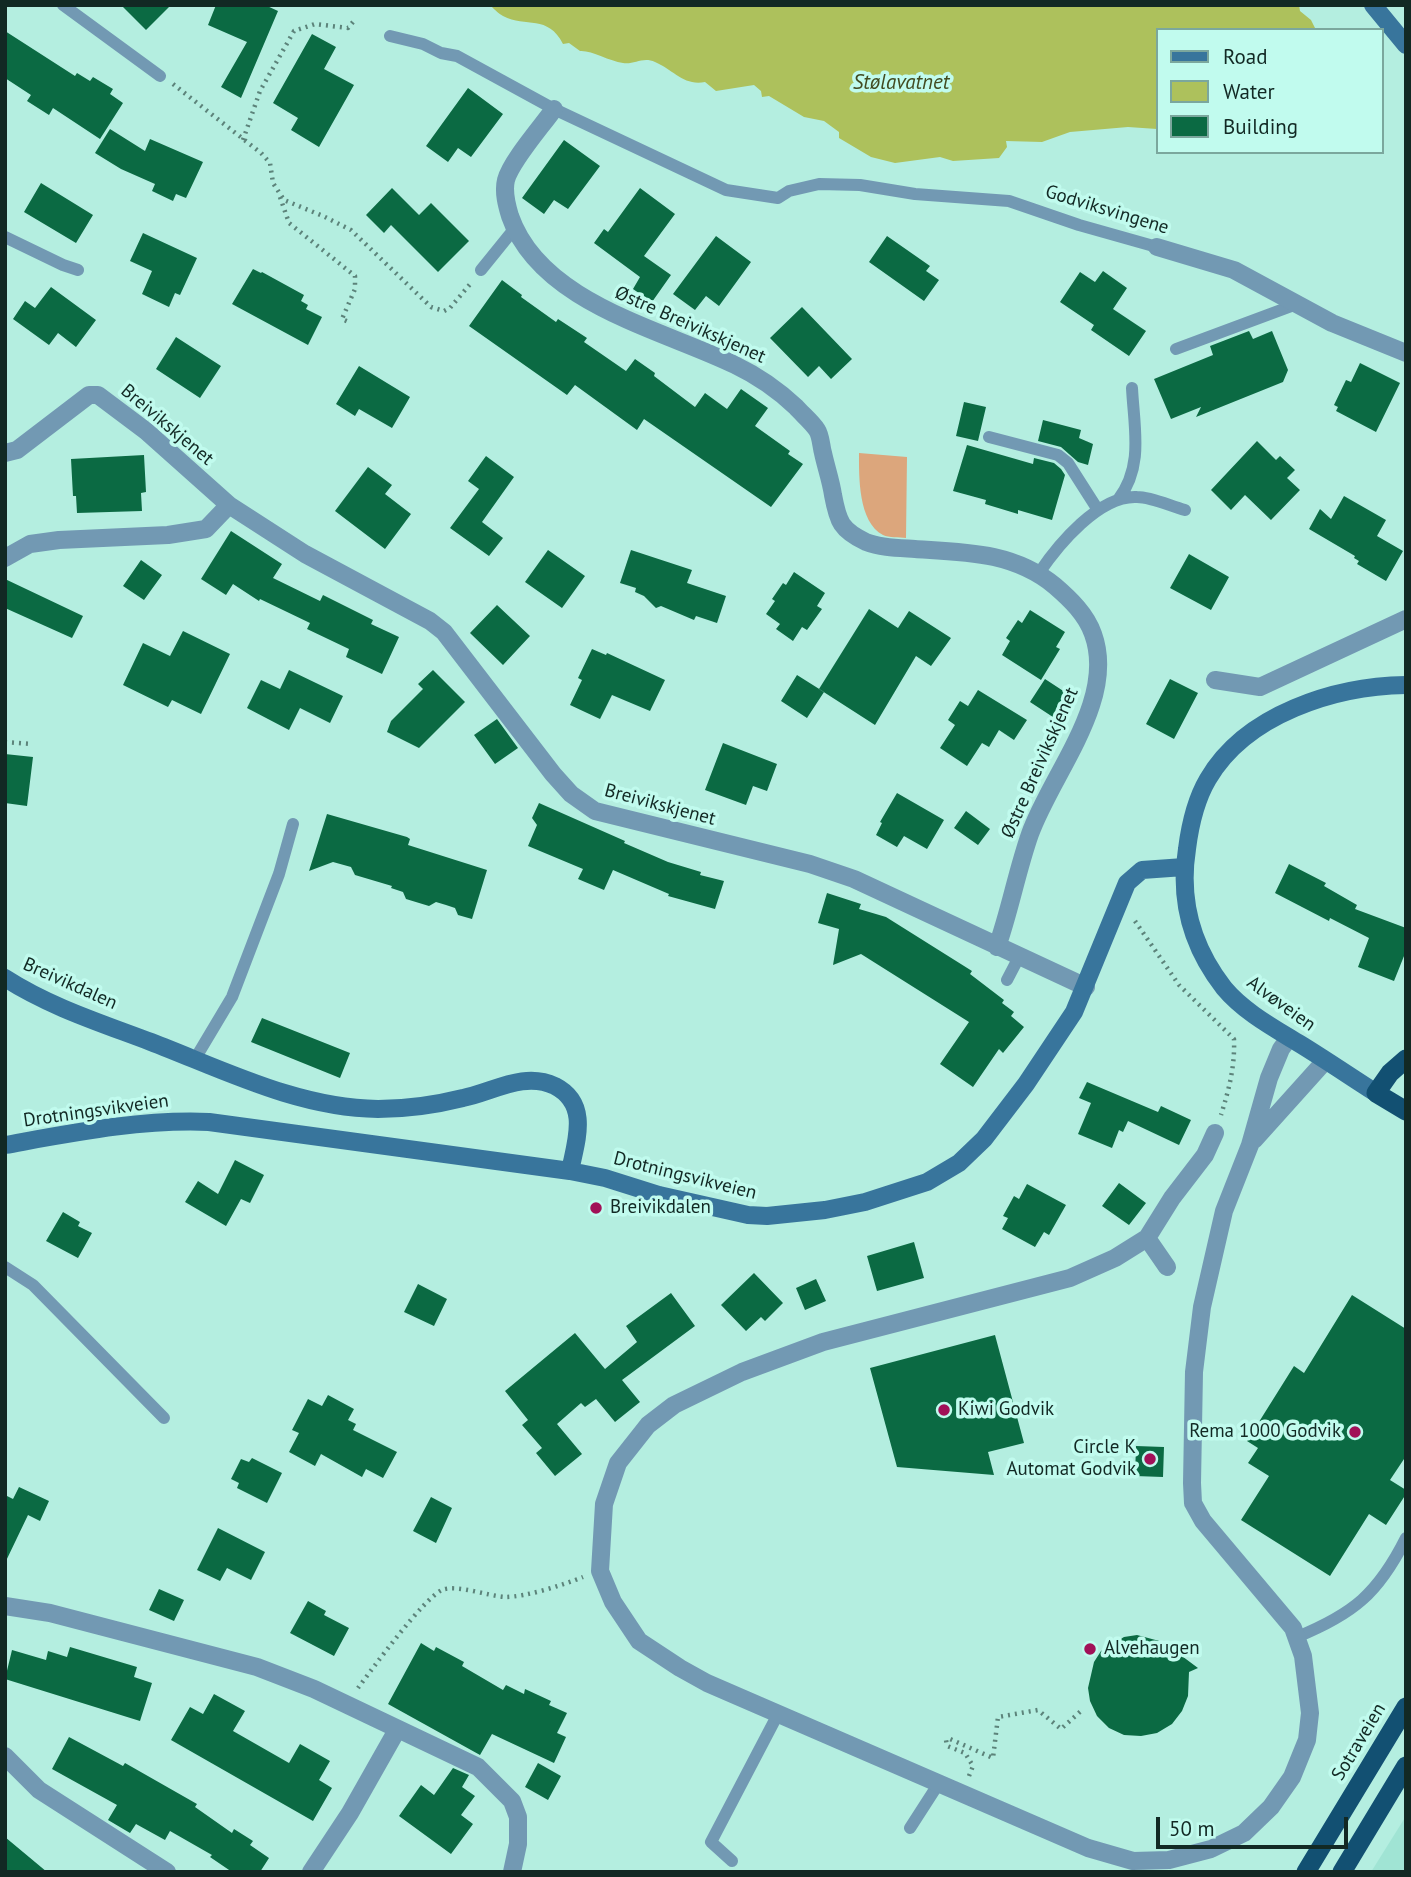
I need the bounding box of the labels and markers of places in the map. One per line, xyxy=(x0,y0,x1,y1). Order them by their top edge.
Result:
place label: Breivikdalen xyxy=(610,1197,711,1219)
marker: Breivikdalen xyxy=(588,1200,604,1216)
place label: Kiwi Godvik xyxy=(958,1399,1054,1421)
marker: Kiwi Godvik xyxy=(936,1402,952,1418)
place label: Rema 1000 Godvik xyxy=(1189,1421,1341,1443)
marker: Rema 1000 Godvik xyxy=(1347,1424,1363,1440)
place label: Circle K Automat Godvik xyxy=(1006,1437,1136,1481)
marker: Circle K Automat Godvik xyxy=(1142,1451,1158,1467)
place label: Alvehaugen xyxy=(1104,1638,1200,1660)
marker: Alvehaugen xyxy=(1082,1641,1098,1657)

